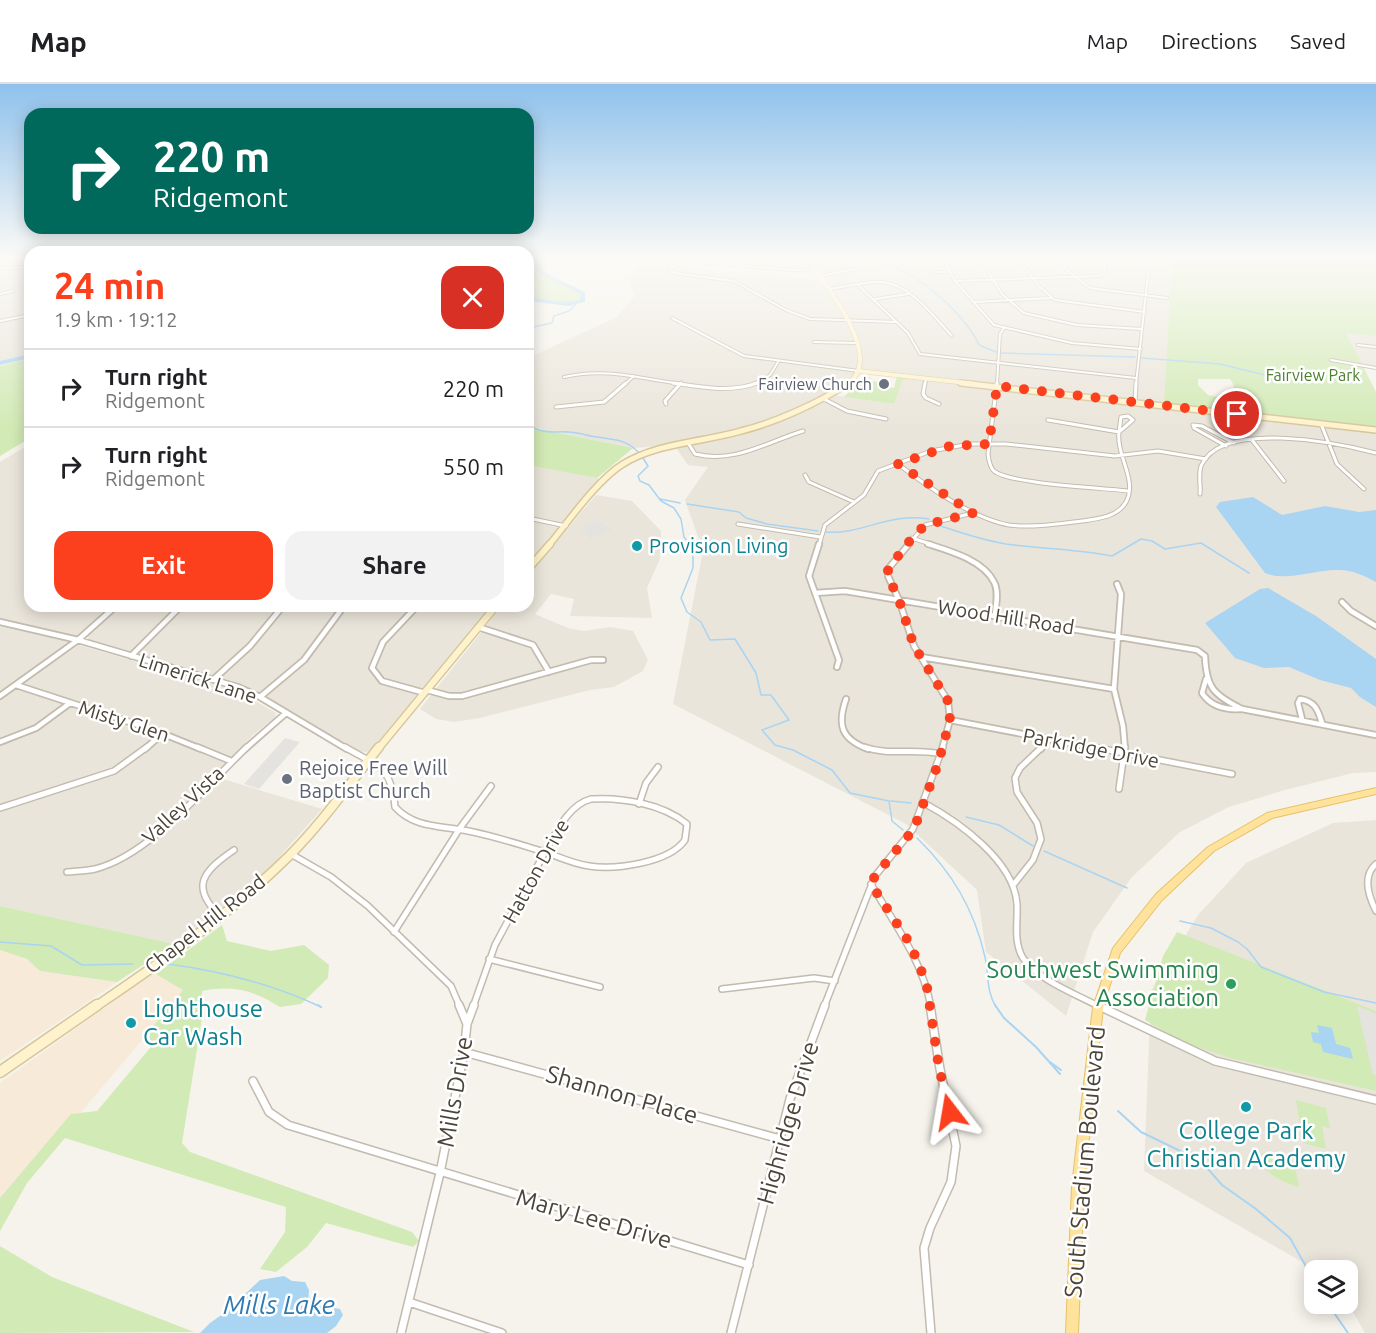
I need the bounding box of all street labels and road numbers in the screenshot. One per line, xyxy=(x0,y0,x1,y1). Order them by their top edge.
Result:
street label: Wood Hill Road xyxy=(936,594,1076,639)
street label: Limerick Lane xyxy=(136,648,260,707)
street label: Misty Glen xyxy=(76,695,172,746)
street label: Parkridge Drive xyxy=(1021,723,1161,772)
street label: Valley Vista xyxy=(137,761,228,848)
street label: Hatton Drive xyxy=(498,815,573,927)
street label: Chapel Hill Road xyxy=(140,869,269,978)
street label: South Stadium Boulevard xyxy=(1059,1025,1110,1299)
street label: Mills Drive xyxy=(431,1034,478,1149)
street label: Highridge Drive xyxy=(751,1038,824,1207)
street label: Shannon Place xyxy=(543,1060,701,1129)
street label: Mary Lee Drive xyxy=(513,1183,675,1254)

